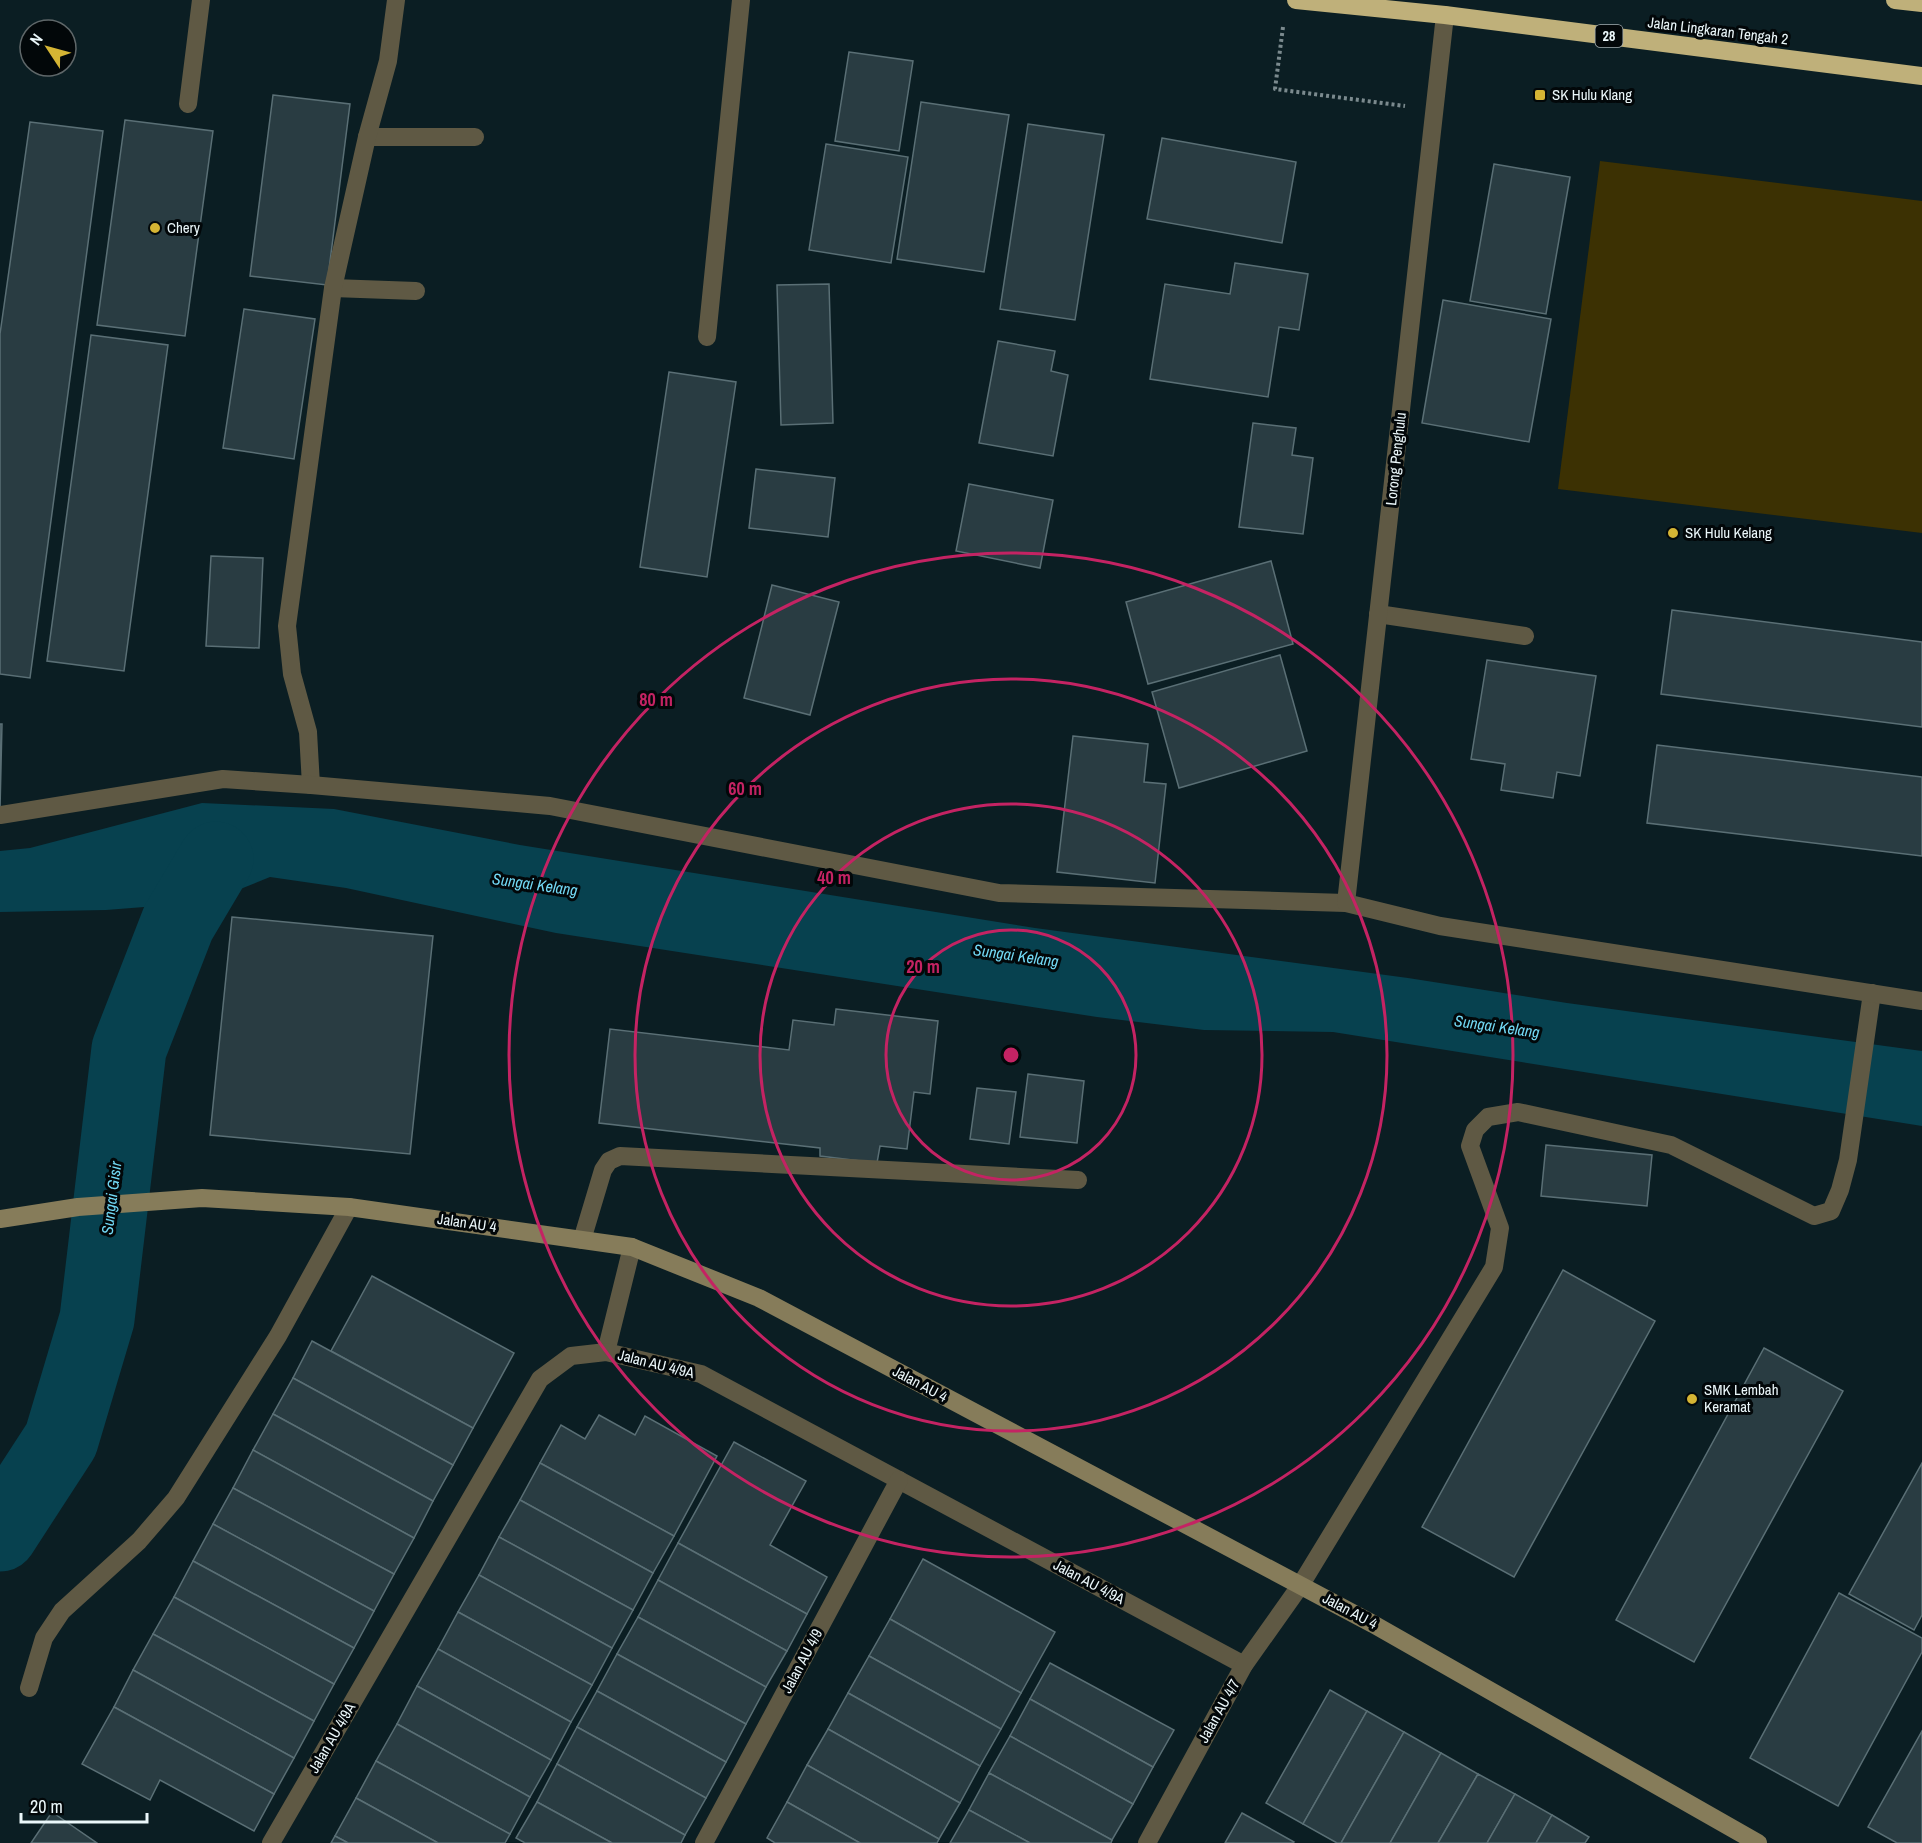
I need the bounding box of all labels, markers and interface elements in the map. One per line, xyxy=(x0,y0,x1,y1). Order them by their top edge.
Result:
street label: Jalan Lingkaran Tengah 2 xyxy=(1647,11,1790,50)
north arrow xyxy=(18,18,78,78)
road number: 28 xyxy=(1596,25,1622,47)
text: N xyxy=(24,29,48,49)
place label: SK Hulu Klang xyxy=(1552,84,1632,105)
marker: SK Hulu Klang xyxy=(1533,88,1547,102)
place label: Chery xyxy=(167,217,201,238)
marker: Chery xyxy=(148,221,162,235)
street label: Lorong Penghulu xyxy=(1380,411,1411,507)
place label: SK Hulu Kelang xyxy=(1685,522,1772,543)
marker: SK Hulu Kelang xyxy=(1666,526,1680,540)
text: 80 m xyxy=(639,687,673,712)
text: 60 m xyxy=(728,776,762,801)
text: 40 m xyxy=(817,865,851,890)
water label: Sungai Kelang xyxy=(491,867,579,901)
water label: Sungai Kelang xyxy=(972,938,1060,972)
text: 20 m xyxy=(906,954,940,979)
water label: Sungai Kelang xyxy=(1453,1009,1541,1043)
centre of rings xyxy=(1001,1045,1021,1065)
water label: Sungai Gisir xyxy=(96,1159,126,1236)
street label: Jalan AU 4 xyxy=(436,1208,498,1237)
street label: Jalan AU 4/9A xyxy=(616,1344,697,1383)
street label: Jalan AU 4 xyxy=(889,1360,952,1407)
place label: SMK Lembah Keramat xyxy=(1704,1379,1779,1417)
marker: SMK Lembah Keramat xyxy=(1685,1392,1699,1406)
street label: Jalan AU 4/9A xyxy=(1050,1554,1129,1609)
street label: Jalan AU 4 xyxy=(1319,1587,1382,1634)
street label: Jalan AU 4/9 xyxy=(776,1625,827,1696)
street label: Jalan AU 4/7 xyxy=(1192,1675,1245,1746)
street label: Jalan AU 4/9A xyxy=(303,1698,361,1777)
scale bar xyxy=(21,1786,147,1824)
text: 20 m xyxy=(30,1794,63,1819)

